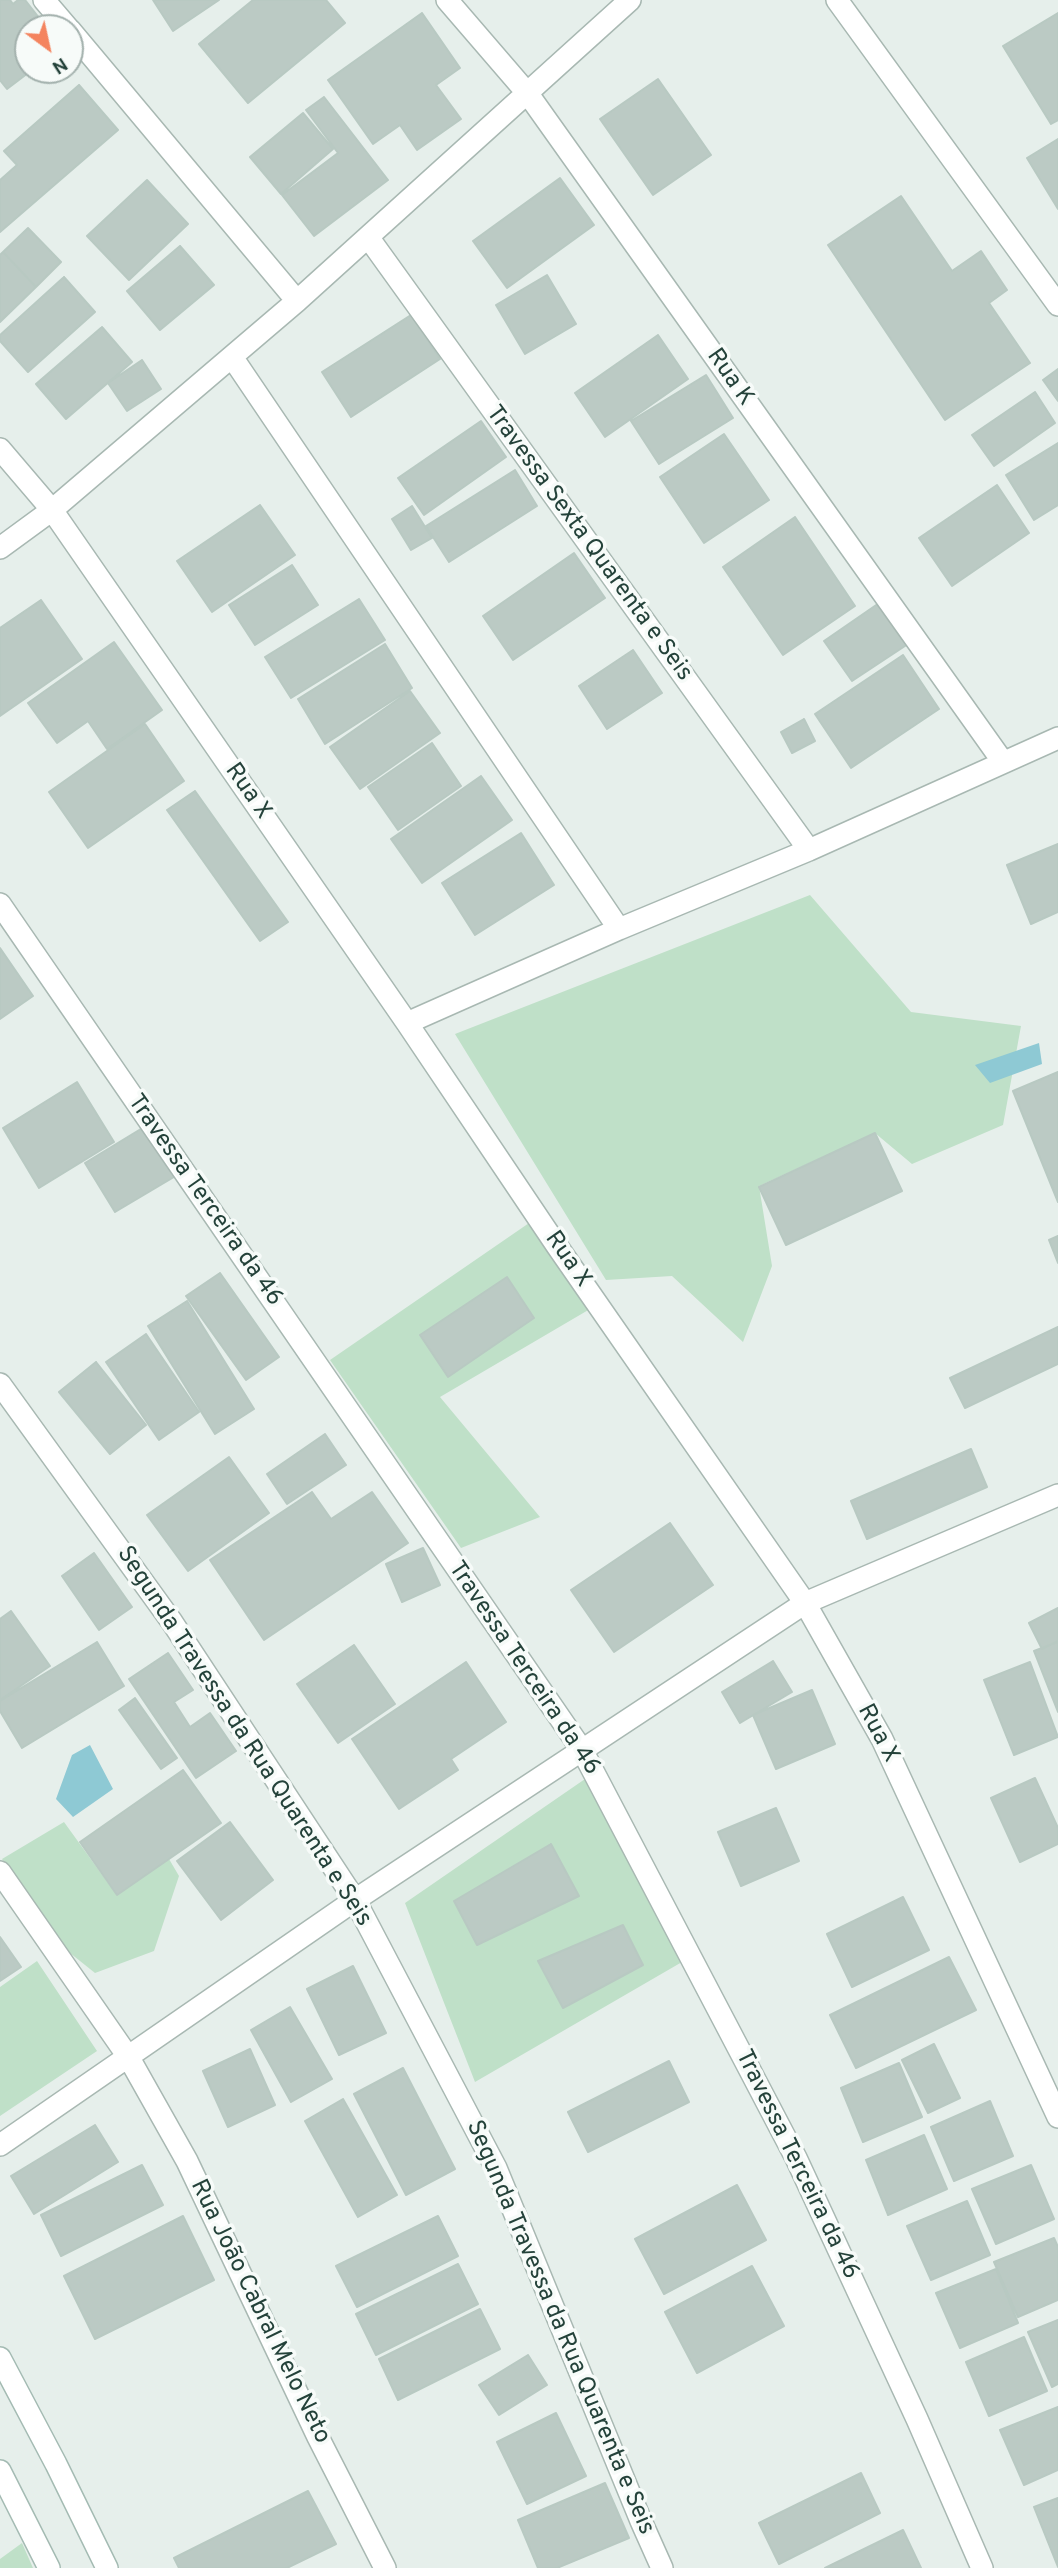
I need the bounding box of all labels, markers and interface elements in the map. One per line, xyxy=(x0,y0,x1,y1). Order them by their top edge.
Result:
north arrow xyxy=(14,14,84,84)
text: N xyxy=(47,51,72,79)
street label: Rua K xyxy=(699,344,759,412)
street label: Travessa Sexta Quarenta e Seis xyxy=(478,401,698,687)
street label: Rua X xyxy=(217,758,277,826)
street label: Travessa Terceira da 46 xyxy=(120,1090,288,1312)
street label: Rua X xyxy=(537,1226,597,1294)
street label: Segunda Travessa da Rua Quarenta e Seis xyxy=(109,1542,377,1932)
street label: Travessa Terceira da 46 xyxy=(441,1557,605,1781)
street label: Rua X xyxy=(850,1700,904,1768)
street label: Travessa Terceira da 46 xyxy=(728,2046,864,2284)
street label: Segunda Travessa da Rua Quarenta e Seis xyxy=(458,2117,660,2539)
street label: Rua João Cabral Melo Neto xyxy=(182,2175,336,2449)

